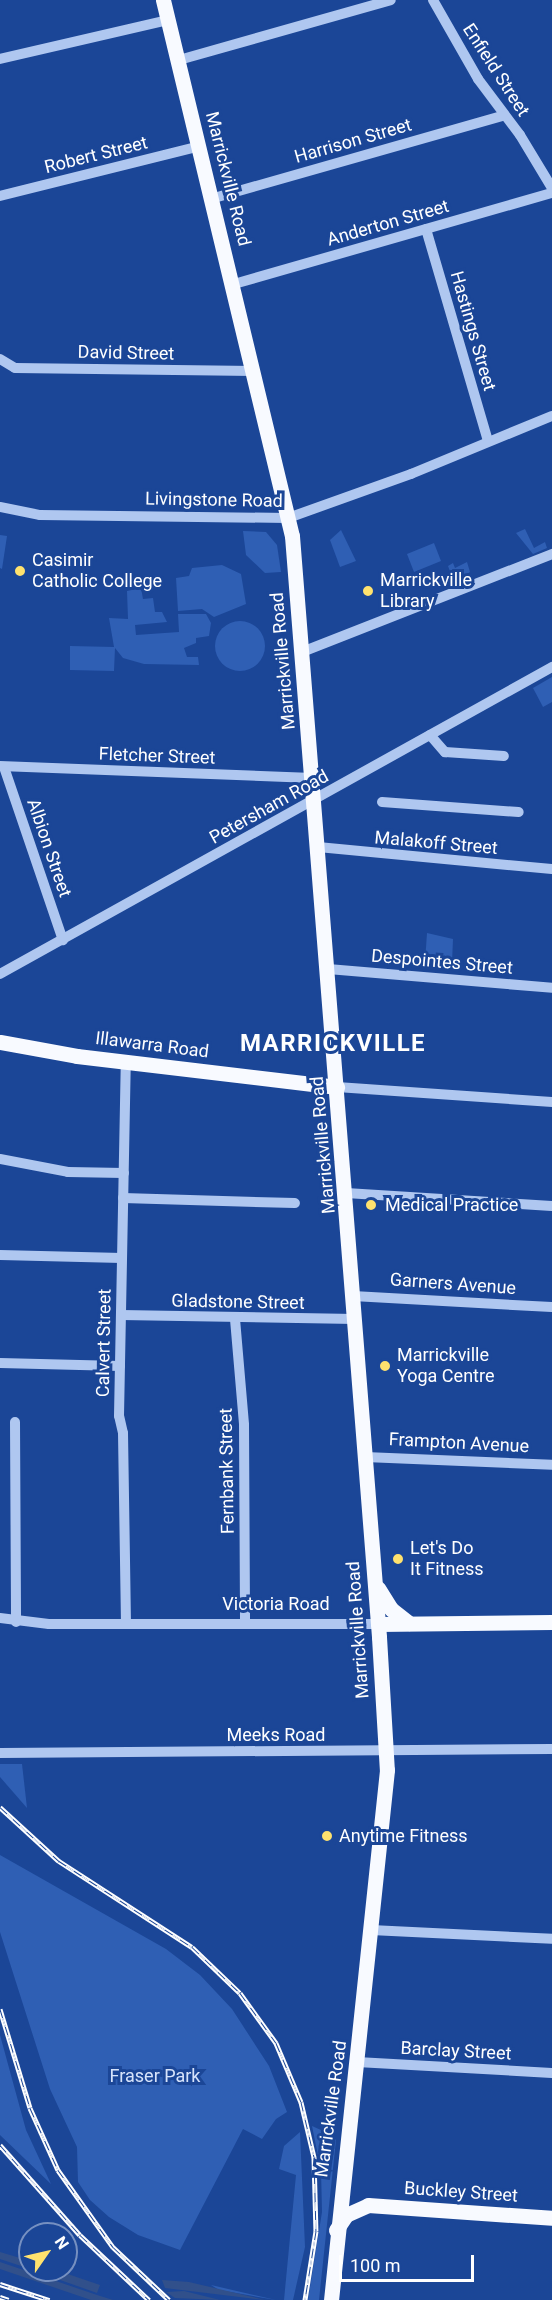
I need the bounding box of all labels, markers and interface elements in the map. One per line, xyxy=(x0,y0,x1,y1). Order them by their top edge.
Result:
street label: Enfield Street xyxy=(458,20,534,120)
street label: Marrickville Road xyxy=(201,110,255,248)
street label: Harrison Street xyxy=(292,114,414,168)
street label: Robert Street xyxy=(42,132,150,178)
street label: Anderton Street xyxy=(325,195,451,251)
street label: Hastings Street xyxy=(446,269,500,393)
street label: David Street xyxy=(77,341,175,365)
street label: Livingstone Road xyxy=(145,488,283,512)
place label: Casimir Catholic College xyxy=(32,550,162,592)
marker: Casimir Catholic College xyxy=(13,564,27,578)
place label: Marrickville Library xyxy=(380,570,472,612)
marker: Marrickville Library xyxy=(361,584,375,598)
street label: Marrickville Road xyxy=(266,591,300,731)
street label: Fletcher Street xyxy=(98,743,216,769)
street label: Petersham Road xyxy=(206,765,332,849)
street label: Albion Street xyxy=(22,796,76,900)
street label: Malakoff Street xyxy=(374,827,498,859)
street label: Despointes Street xyxy=(370,945,514,979)
street label: Illawarra Road xyxy=(94,1027,210,1063)
district label: MARRICKVILLE xyxy=(240,1030,426,1058)
street label: Marrickville Road xyxy=(306,1075,340,1215)
place label: Medical Practice xyxy=(385,1194,518,1216)
marker: Medical Practice xyxy=(362,1196,380,1214)
street label: Garners Avenue xyxy=(389,1269,517,1299)
street label: Calvert Street xyxy=(92,1289,116,1397)
street label: Gladstone Street xyxy=(171,1290,305,1314)
place label: Marrickville Yoga Centre xyxy=(397,1345,494,1388)
marker: Marrickville Yoga Centre xyxy=(378,1359,392,1373)
street label: Fernbank Street xyxy=(215,1408,239,1534)
street label: Frampton Avenue xyxy=(388,1429,530,1457)
place label: Let's Do It Fitness xyxy=(410,1538,484,1580)
marker: Let's Do It Fitness xyxy=(391,1552,405,1566)
street label: Marrickville Road xyxy=(342,1561,374,1699)
street label: Victoria Road xyxy=(222,1593,330,1615)
street label: Meeks Road xyxy=(227,1724,325,1746)
place label: Anytime Fitness xyxy=(339,1825,468,1847)
marker: Anytime Fitness xyxy=(320,1829,334,1843)
street label: Barclay Street xyxy=(400,2037,512,2065)
street label: Marrickville Road xyxy=(311,2039,351,2179)
park label: Fraser Park xyxy=(110,2065,200,2087)
street label: Buckley Street xyxy=(403,2177,519,2207)
north arrow xyxy=(18,2222,78,2282)
text: N xyxy=(51,2233,73,2253)
scale bar xyxy=(342,2243,477,2281)
text: 100 m xyxy=(350,2255,401,2276)

